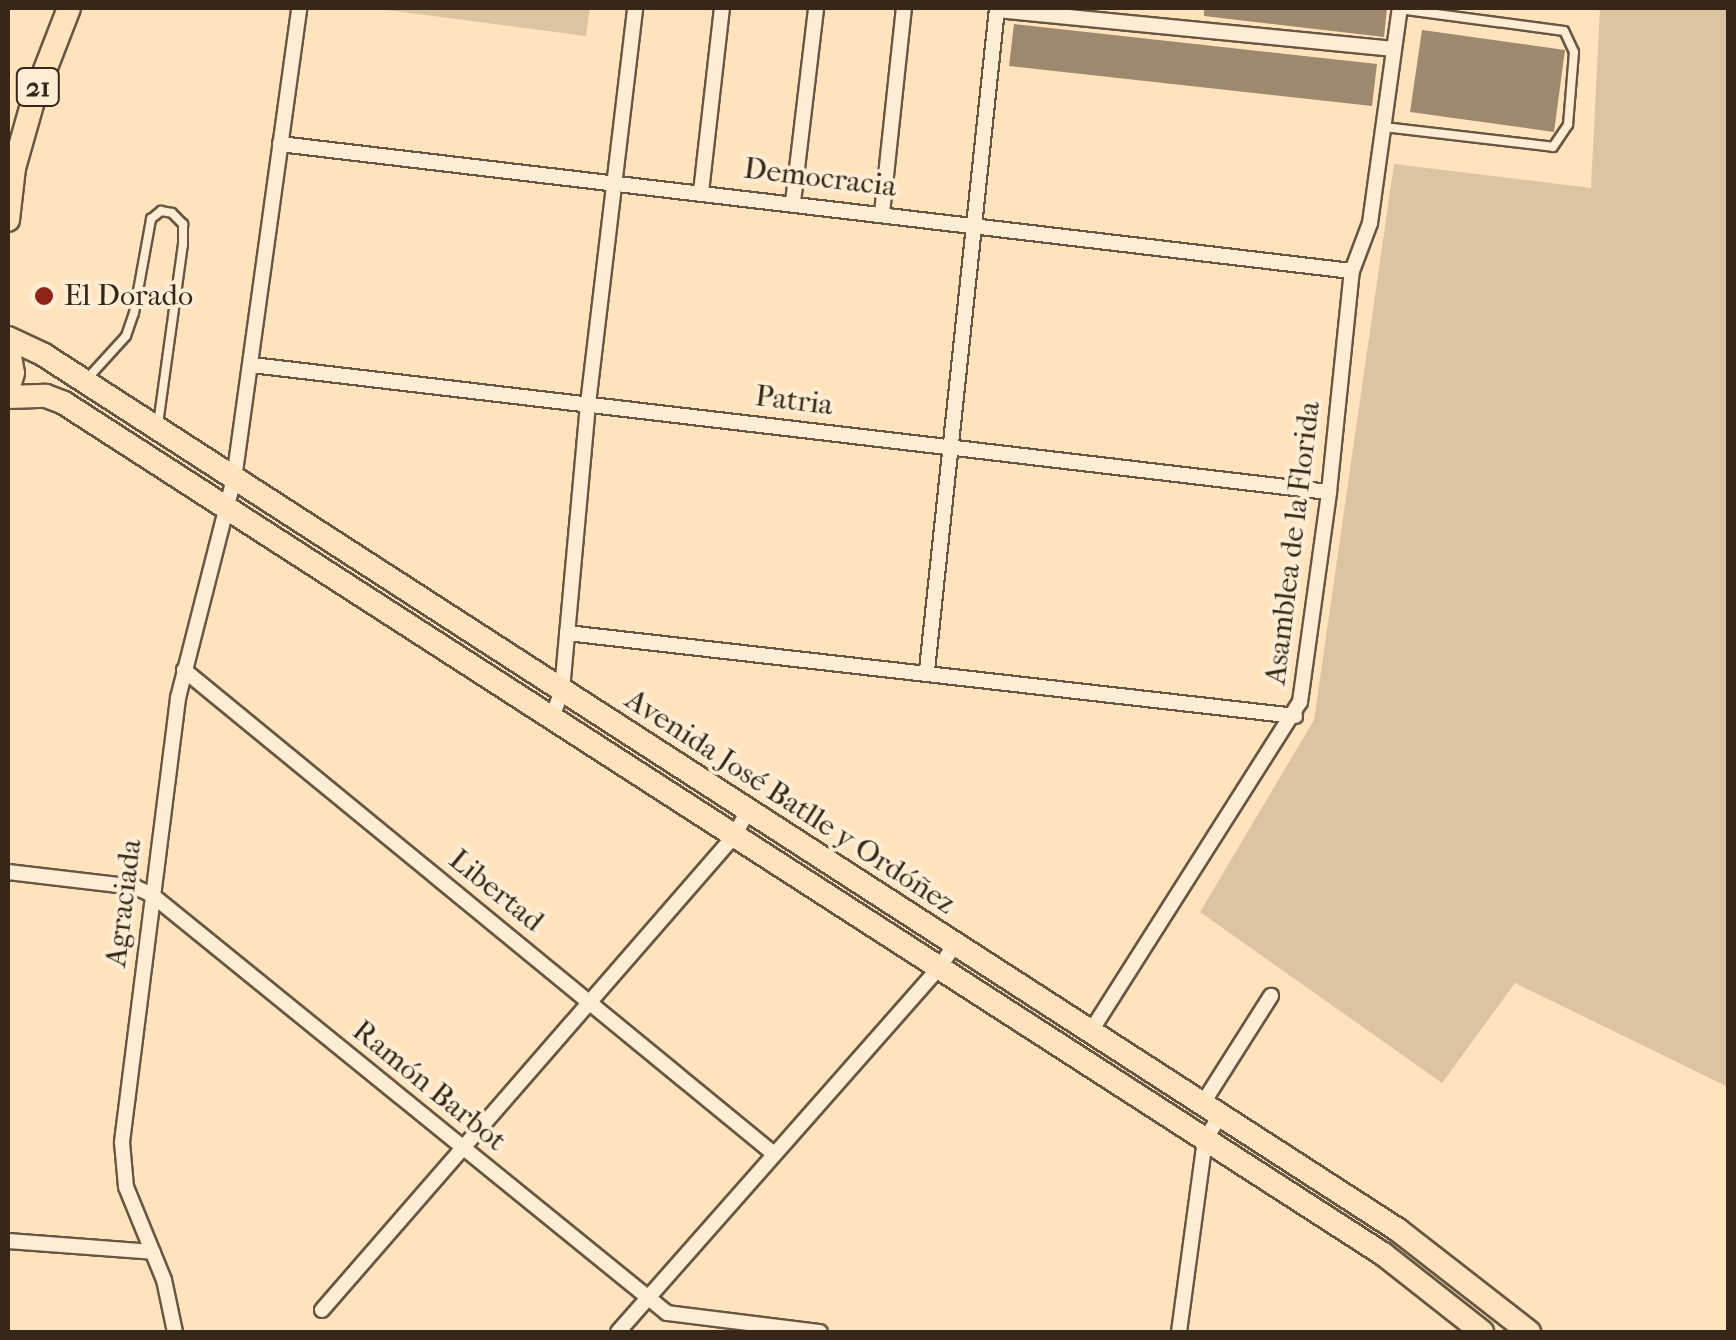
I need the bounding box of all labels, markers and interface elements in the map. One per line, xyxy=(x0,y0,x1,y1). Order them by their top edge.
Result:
road number: 21 xyxy=(15,64,60,110)
street label: Democracia xyxy=(742,151,898,205)
place label: El Dorado xyxy=(64,278,193,314)
marker: El Dorado xyxy=(33,285,55,307)
street label: Patria xyxy=(753,378,835,424)
street label: Asamblea de la Florida xyxy=(1258,399,1328,687)
street label: Avenida José Batlle y Ordóñez xyxy=(618,682,962,922)
street label: Agraciada xyxy=(98,837,150,969)
street label: Libertad xyxy=(442,842,550,940)
street label: Ramón Barbot xyxy=(345,1013,513,1159)

